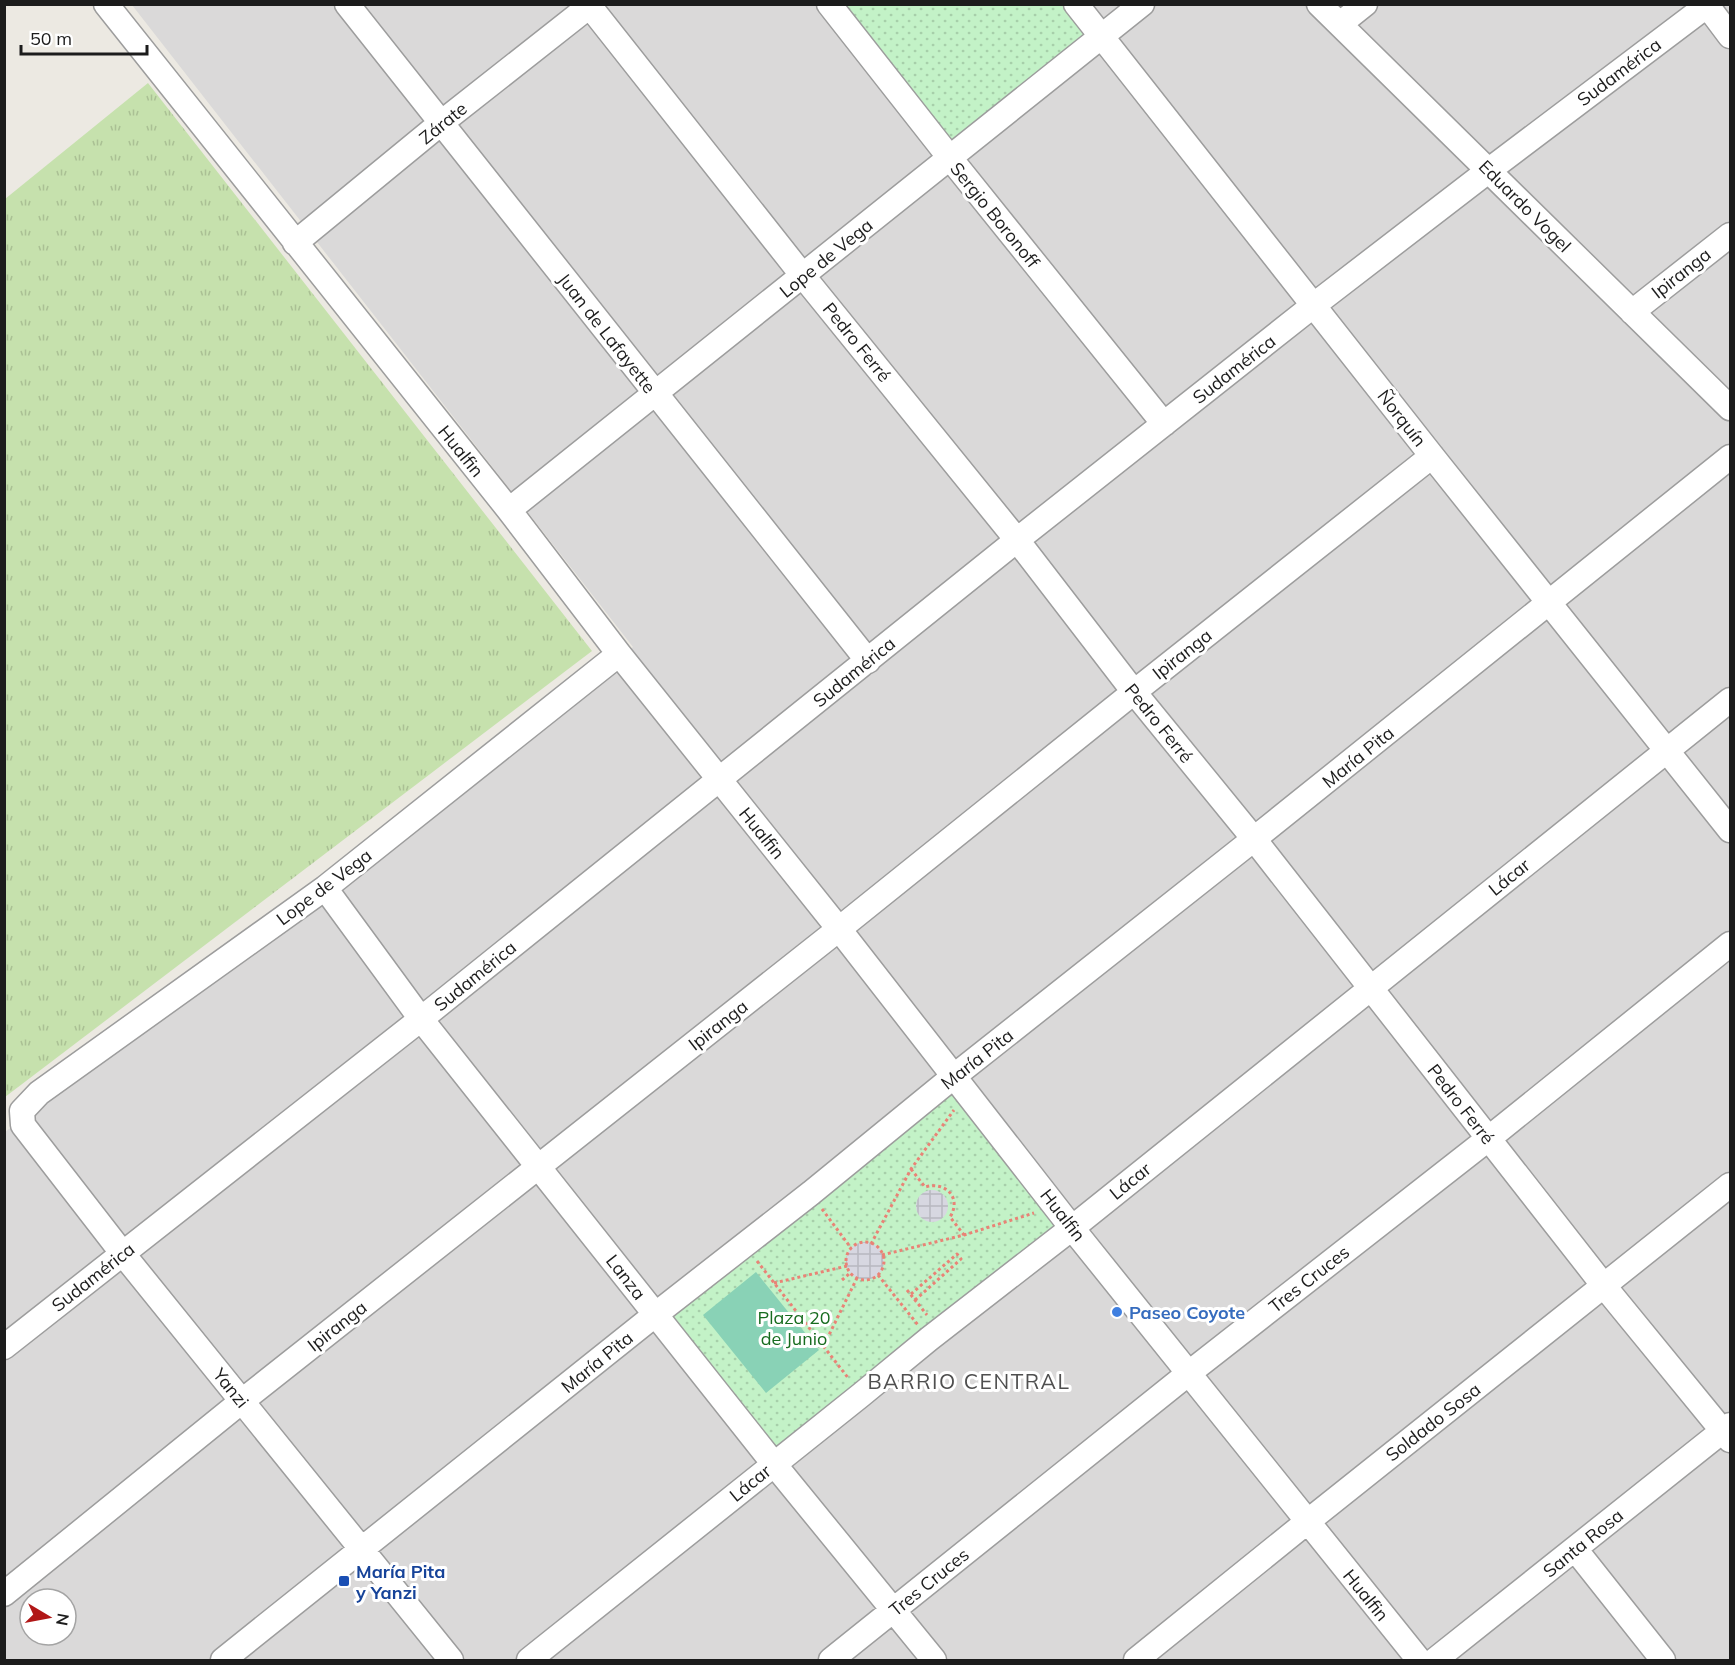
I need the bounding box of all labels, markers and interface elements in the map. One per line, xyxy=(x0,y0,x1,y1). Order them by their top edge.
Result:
scale bar xyxy=(21,18,147,56)
text: 50 m xyxy=(30,27,72,50)
street label: Sudamérica xyxy=(1572,33,1666,111)
street label: Zárate xyxy=(414,97,472,149)
street label: Eduardo Vogel xyxy=(1474,155,1576,257)
street label: Sergio Boronoff xyxy=(945,157,1045,273)
street label: Lope de Vega xyxy=(775,213,877,303)
street label: Ipiranga xyxy=(1647,243,1715,303)
street label: Juan de Lafayette xyxy=(553,268,661,398)
street label: Pedro Ferré xyxy=(818,298,896,386)
street label: Sudamérica xyxy=(1188,329,1280,409)
street label: Ñorquín xyxy=(1373,385,1431,451)
street label: Hualfin xyxy=(433,420,489,482)
street label: Ipiranga xyxy=(1148,624,1216,684)
street label: Sudamérica xyxy=(808,632,900,712)
street label: Pedro Ferré xyxy=(1120,679,1198,767)
street label: María Pita xyxy=(1317,721,1399,793)
street label: Hualfin xyxy=(734,802,790,864)
street label: Lope de Vega xyxy=(272,844,376,930)
street label: Lácar xyxy=(1484,853,1535,901)
street label: Sudamérica xyxy=(429,936,521,1016)
street label: Ipiranga xyxy=(684,995,752,1055)
street label: María Pita xyxy=(936,1024,1018,1094)
street label: Pedro Ferré xyxy=(1423,1059,1499,1149)
street label: Lácar xyxy=(1105,1157,1156,1205)
street label: Hualfin xyxy=(1035,1184,1091,1246)
street label: Sudamérica xyxy=(47,1237,139,1317)
street label: Tres Cruces xyxy=(1264,1240,1354,1318)
street label: Lanza xyxy=(601,1250,651,1304)
street label: Ipiranga xyxy=(303,1296,371,1356)
place label: Paseo Coyote xyxy=(1129,1301,1245,1324)
marker: Paseo Coyote xyxy=(1110,1305,1124,1319)
park label: Plaza 20 de Junio xyxy=(757,1306,831,1350)
street label: María Pita xyxy=(556,1326,638,1398)
street label: Yanzi xyxy=(207,1363,254,1413)
district label: BARRIO CENTRAL xyxy=(867,1368,1071,1394)
street label: Soldado Sosa xyxy=(1381,1378,1485,1466)
street label: Lácar xyxy=(725,1459,776,1507)
street label: Santa Rosa xyxy=(1538,1504,1628,1582)
street label: Tres Cruces xyxy=(884,1543,974,1621)
place label: María Pita y Yanzi xyxy=(355,1560,445,1604)
street label: Hualfin xyxy=(1338,1564,1394,1626)
marker: María Pita y Yanzi xyxy=(337,1574,351,1588)
north arrow xyxy=(18,1587,78,1647)
text: N xyxy=(52,1612,74,1627)

